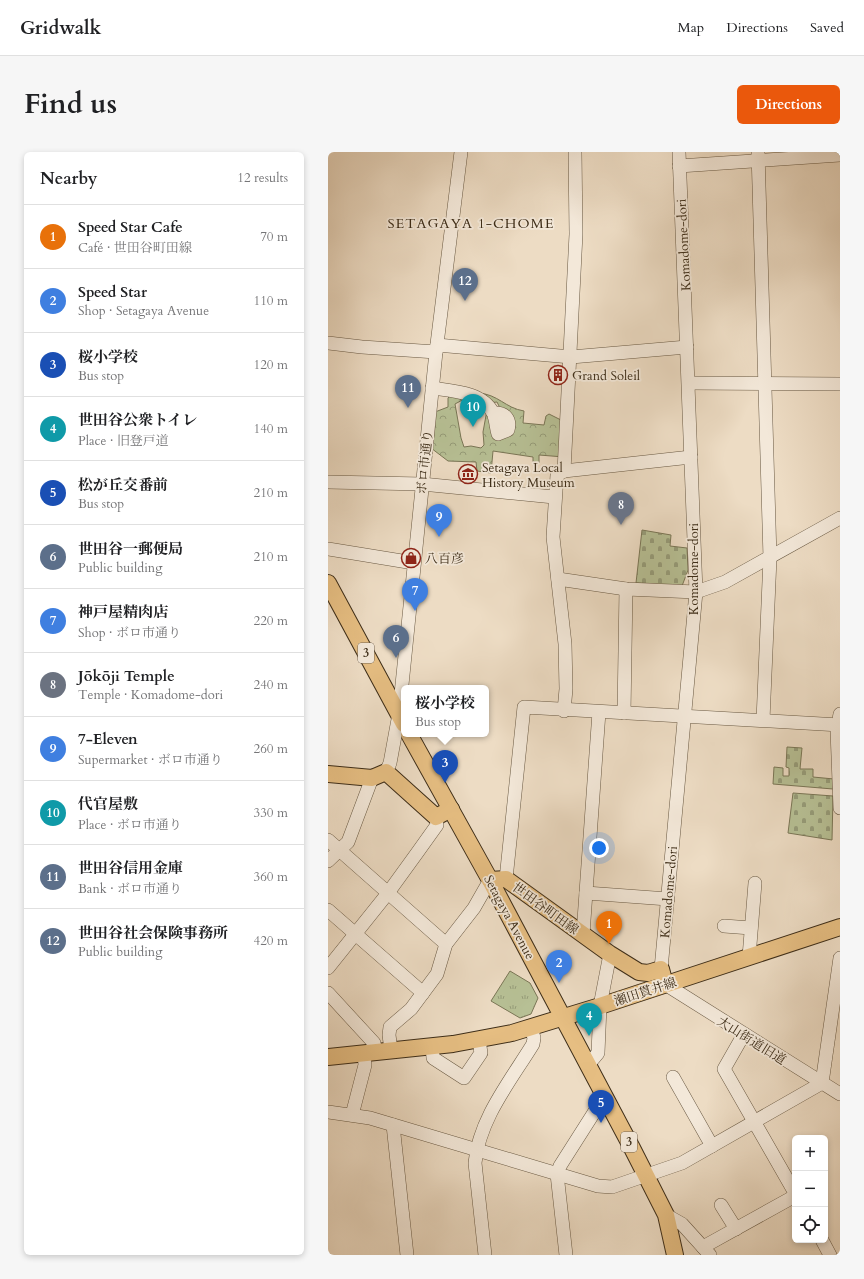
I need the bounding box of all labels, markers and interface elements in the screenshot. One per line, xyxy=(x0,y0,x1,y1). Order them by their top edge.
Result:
text: Gridwalk xyxy=(20,15,101,41)
text: Map xyxy=(678,18,704,37)
text: Directions xyxy=(726,18,788,37)
text: Saved xyxy=(810,18,844,37)
text: Find us xyxy=(24,85,117,123)
button: Directions xyxy=(737,85,840,124)
text: Nearby xyxy=(40,167,97,190)
text: 12 results xyxy=(237,169,288,187)
street label: Komadome-dori xyxy=(673,198,695,292)
district label: SETAGAYA 1-CHOME xyxy=(388,214,554,233)
text: Speed Star Cafe xyxy=(78,217,183,237)
text: 1 xyxy=(50,228,56,246)
text: 70 m xyxy=(260,228,288,246)
text: Café · 世田谷町田線 xyxy=(78,239,192,257)
pin: 12 xyxy=(452,268,478,301)
text: Speed Star xyxy=(78,282,147,302)
text: 2 xyxy=(50,292,56,310)
text: 110 m xyxy=(254,292,288,310)
text: Shop · Setagaya Avenue xyxy=(78,302,209,320)
text: 桜小学校 xyxy=(78,347,138,367)
text: 3 xyxy=(50,356,56,374)
text: 120 m xyxy=(254,356,288,374)
building icon: Grand Soleil xyxy=(547,364,569,386)
text: Bus stop xyxy=(78,367,124,385)
place label: Grand Soleil xyxy=(572,367,641,385)
pin: 11 xyxy=(395,375,421,408)
pin: 10 xyxy=(460,394,486,427)
text: 世田谷公衆トイレ xyxy=(78,410,197,430)
text: 4 xyxy=(50,420,56,438)
text: 140 m xyxy=(254,420,288,438)
street label: ボロ市通り xyxy=(413,429,437,495)
text: Place · 旧登戸道 xyxy=(78,432,169,450)
place label: Setagaya Local History Museum xyxy=(482,459,575,492)
museum icon: Setagaya Local History Museum xyxy=(457,463,479,485)
text: 松が丘交番前 xyxy=(78,475,168,495)
text: 5 xyxy=(50,484,56,502)
text: 210 m xyxy=(254,484,288,502)
pin: 8 xyxy=(608,492,634,525)
text: Bus stop xyxy=(78,495,124,513)
pin: 9 xyxy=(426,504,452,537)
street label: Komadome-dori xyxy=(685,523,703,615)
text: 世田谷一郵便局 xyxy=(78,539,183,559)
shop icon: 八百彦 xyxy=(400,547,422,569)
text: 6 xyxy=(50,548,56,566)
text: 210 m xyxy=(254,548,288,566)
place label: 八百彦 xyxy=(425,550,464,568)
text: Public building xyxy=(78,559,163,577)
pin: 7 xyxy=(402,578,428,611)
text: 神戸屋精肉店 xyxy=(78,602,168,622)
text: 7 xyxy=(50,612,56,630)
text: 220 m xyxy=(254,612,288,630)
text: Shop · ボロ市通り xyxy=(78,624,181,642)
pin: 6 xyxy=(383,625,409,658)
road number: 3 xyxy=(358,643,374,663)
text: Jōkōji Temple xyxy=(78,666,175,686)
text: 8 xyxy=(50,676,56,694)
text: 240 m xyxy=(254,676,288,694)
popup xyxy=(401,685,489,737)
text: Temple · Komadome-dori xyxy=(78,686,223,704)
text: 桜小学校 xyxy=(415,693,475,713)
text: Bus stop xyxy=(415,713,461,731)
text: 7-Eleven xyxy=(78,729,138,749)
text: 9 xyxy=(50,740,56,758)
text: 260 m xyxy=(254,740,288,758)
pin: 3 xyxy=(432,750,458,783)
text: Supermarket · ボロ市通り xyxy=(78,751,223,769)
text: 代官屋敷 xyxy=(78,794,138,814)
text: 10 xyxy=(46,804,60,822)
text: 330 m xyxy=(254,804,288,822)
text: Place · ボロ市通り xyxy=(78,816,182,834)
your location xyxy=(589,838,609,858)
street label: Komadome-dori xyxy=(656,845,682,939)
text: 世田谷信用金庫 xyxy=(78,858,183,878)
text: 11 xyxy=(46,868,60,886)
text: 360 m xyxy=(254,868,288,886)
street label: Setagaya Avenue xyxy=(479,872,539,963)
street label: 世田谷町田線 xyxy=(509,879,582,939)
text: Bank · ボロ市通り xyxy=(78,880,182,898)
pin: 1 xyxy=(596,911,622,944)
text: 世田谷社会保険事務所 xyxy=(78,923,228,943)
text: 12 xyxy=(46,932,60,950)
text: 420 m xyxy=(254,932,288,950)
text: Public building xyxy=(78,943,163,961)
pin: 2 xyxy=(546,950,572,983)
street label: 瀬田貫井線 xyxy=(612,973,679,1011)
pin: 4 xyxy=(576,1003,602,1036)
street label: 大山街道旧道 xyxy=(714,1013,789,1069)
pin: 5 xyxy=(588,1090,614,1123)
road number: 3 xyxy=(621,1132,637,1152)
map controls xyxy=(792,1135,828,1243)
button: + xyxy=(792,1135,828,1171)
button: − xyxy=(792,1171,828,1207)
button: locate xyxy=(792,1207,828,1243)

